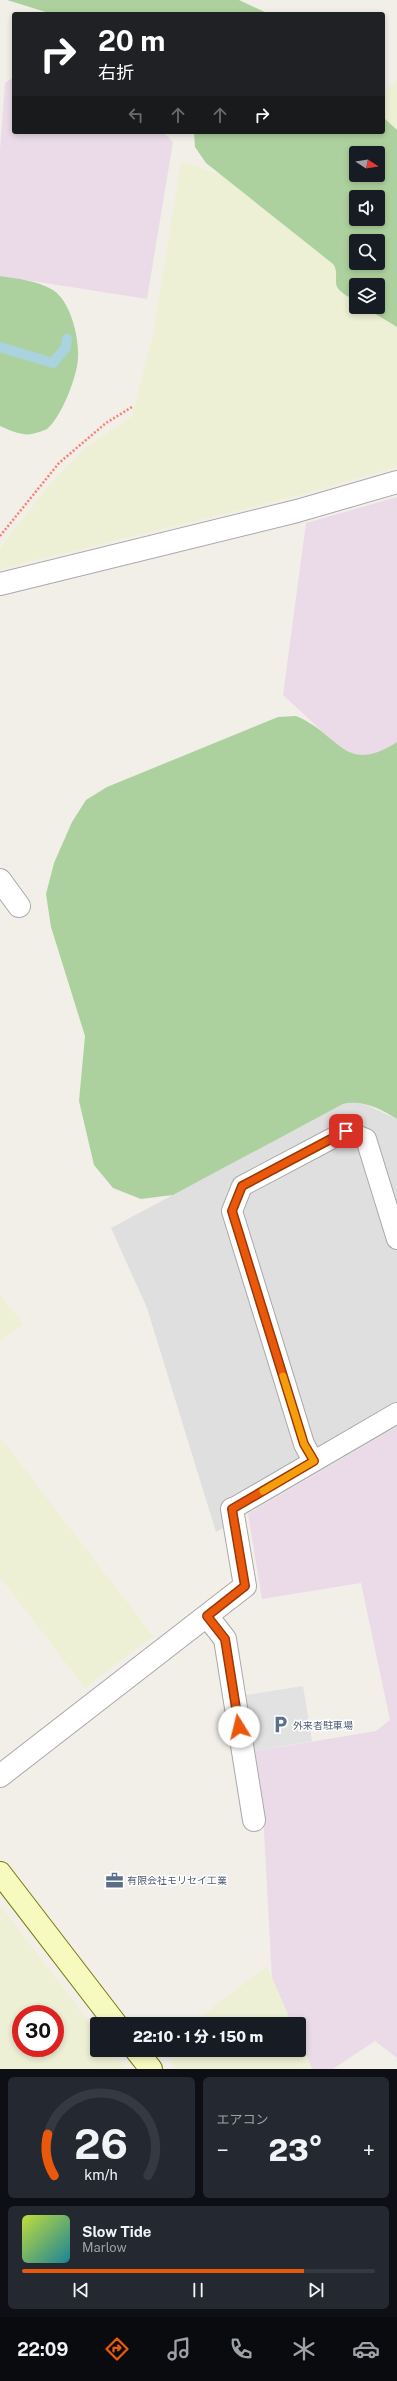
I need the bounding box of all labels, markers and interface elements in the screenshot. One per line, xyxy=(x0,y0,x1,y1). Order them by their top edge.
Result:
text: 20 m xyxy=(98,24,165,57)
icon: right xyxy=(32,28,84,80)
text: 右折 xyxy=(98,62,134,83)
icon: left xyxy=(125,104,147,126)
icon: ahead xyxy=(167,104,189,126)
icon: ahead xyxy=(209,104,231,126)
icon: right xyxy=(251,104,273,126)
north arrow xyxy=(349,146,385,182)
map controls xyxy=(349,146,385,314)
button: sound xyxy=(349,190,385,226)
button: search xyxy=(349,234,385,270)
button: layers xyxy=(349,278,385,314)
pin xyxy=(329,1114,363,1148)
icon: arrive xyxy=(335,1120,357,1142)
position arrow xyxy=(218,1706,260,1748)
parking icon: 外来者駐車場 xyxy=(270,1715,290,1735)
place label: 外来者駐車場 xyxy=(293,1719,353,1731)
office icon: 有限会社モリセイ工業 xyxy=(104,1870,124,1890)
place label: 有限会社モリセイ工業 xyxy=(127,1874,227,1886)
speed limit sign: 30 xyxy=(12,2005,64,2057)
text: 22:10 · 1 分 · 150 m xyxy=(133,2028,263,2045)
text: エアコン xyxy=(217,2112,269,2127)
text: 26 xyxy=(74,2118,128,2167)
text: 23° xyxy=(269,2132,323,2168)
text: − xyxy=(217,2137,229,2163)
text: + xyxy=(363,2137,375,2163)
text: km/h xyxy=(84,2165,118,2182)
text: Slow Tide xyxy=(82,2223,151,2240)
text: Marlow xyxy=(82,2240,127,2255)
icon: previous xyxy=(70,2279,92,2301)
icon: pause xyxy=(187,2279,209,2301)
icon: next xyxy=(305,2279,327,2301)
icon: directions xyxy=(103,2335,131,2363)
icon: music xyxy=(165,2335,193,2363)
icon: phone xyxy=(227,2335,255,2363)
icon: climate xyxy=(290,2335,318,2363)
icon: car xyxy=(352,2335,380,2363)
text: 22:09 xyxy=(17,2339,68,2360)

